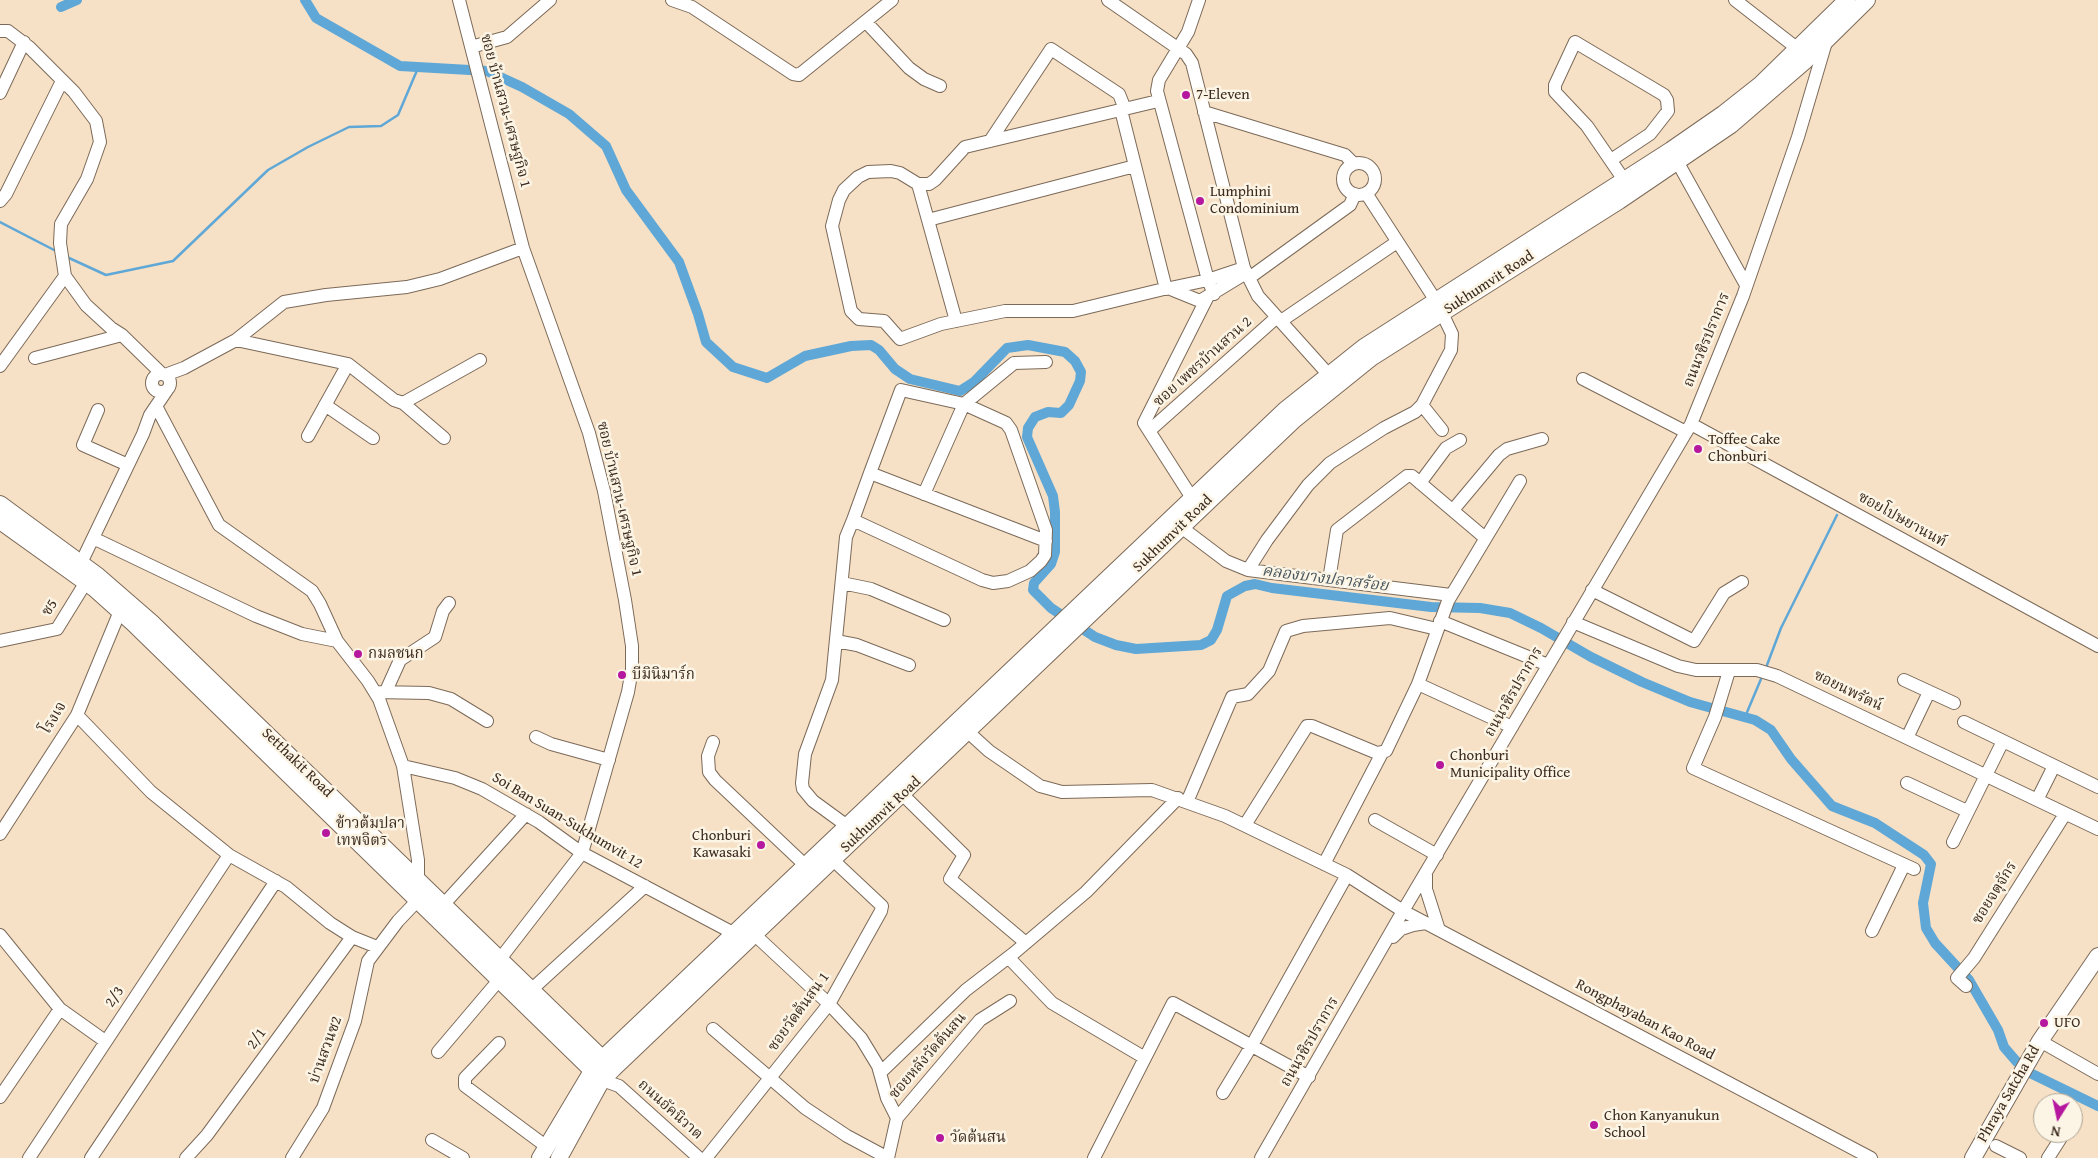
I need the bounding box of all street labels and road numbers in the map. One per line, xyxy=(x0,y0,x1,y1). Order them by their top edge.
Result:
street label: ซอย บ้านสวน-เศรษฐกิจ 1 xyxy=(476,32,534,190)
street label: Sukhumvit Road xyxy=(1441,247,1537,319)
street label: ถนนวชิรปราการ xyxy=(1680,290,1734,390)
street label: ซอย เพชรบ้านสวน 2 xyxy=(1150,313,1256,411)
street label: ซอย บ้านสวน-เศรษฐกิจ 1 xyxy=(592,420,646,578)
street label: ซอยโปษยานนท์ xyxy=(1855,488,1949,552)
street label: Sukhumvit Road xyxy=(1130,492,1216,576)
street label: ซ5 xyxy=(38,596,62,620)
street label: ถนนวชิรปราการ xyxy=(1481,644,1547,740)
street label: ซอยนพรัตน์ xyxy=(1811,667,1885,715)
street label: โรงเจ xyxy=(37,699,71,737)
street label: Setthakit Road xyxy=(258,724,336,802)
street label: Soi Ban Suan-Sukhumvit 12 xyxy=(488,769,646,873)
street label: Sukhumvit Road xyxy=(837,773,925,857)
street label: ซอยจตุจักร xyxy=(1969,858,2021,928)
street label: ซอยวัดต้นสน 1 xyxy=(764,969,834,1055)
street label: Rongphayaban Kao Road xyxy=(1572,976,1718,1064)
street label: 2/3 xyxy=(102,983,128,1011)
street label: ถนนวชิรปราการ xyxy=(1277,994,1343,1090)
street label: ซอยหลังวัดต้นสน xyxy=(886,1009,970,1103)
street label: บ่านสวนซ2 xyxy=(306,1014,346,1086)
street label: 2/1 xyxy=(243,1025,271,1053)
street label: Phraya Satcha Rd xyxy=(1974,1042,2044,1146)
street label: ถนนอัคนิวาต xyxy=(634,1076,706,1144)

